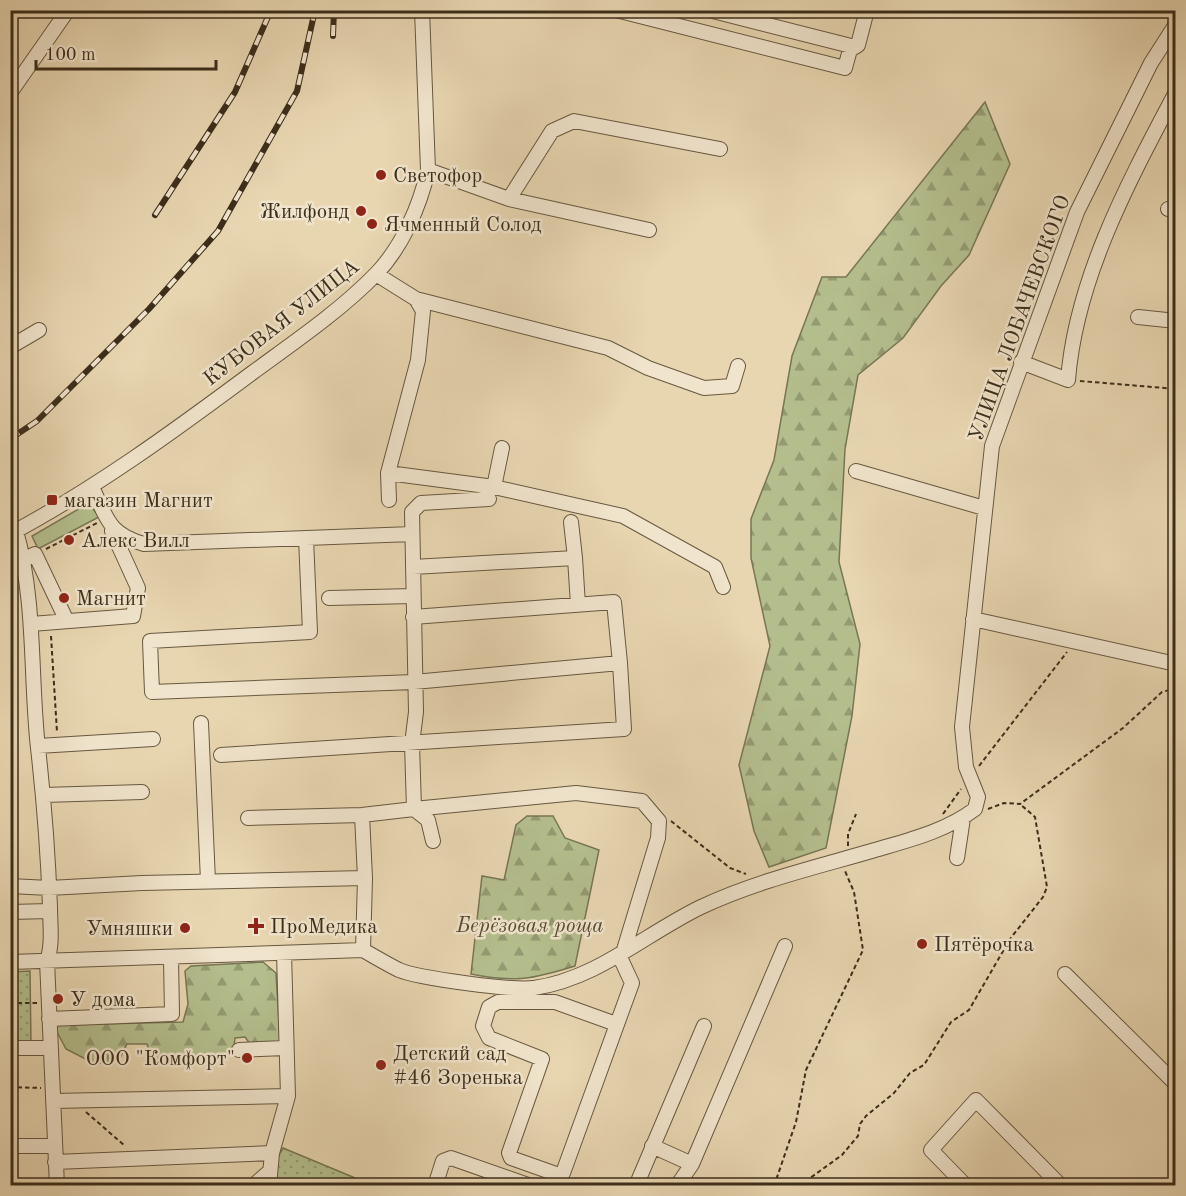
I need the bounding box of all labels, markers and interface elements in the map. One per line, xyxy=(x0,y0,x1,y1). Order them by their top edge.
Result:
scale bar xyxy=(36,33,216,71)
text: 100 m xyxy=(45,46,96,64)
place label: Светофор xyxy=(393,166,482,187)
marker: Светофор xyxy=(374,168,388,182)
street label: УЛИЦА ЛОБАЧЕВСКОГО xyxy=(966,193,1075,445)
place label: Жилфонд xyxy=(260,202,350,223)
marker: Жилфонд xyxy=(354,204,368,218)
place label: Ячменный Солод xyxy=(384,215,542,236)
marker: Ячменный Солод xyxy=(365,217,379,231)
street label: КУБОВАЯ УЛИЦА xyxy=(200,256,364,390)
place label: магазин Магнит xyxy=(64,491,213,512)
marker: магазин Магнит xyxy=(45,493,59,507)
place label: Алекс Вилл xyxy=(81,531,190,552)
marker: Алекс Вилл xyxy=(62,533,76,547)
place label: Магнит xyxy=(76,589,146,610)
marker: Магнит xyxy=(57,591,71,605)
park label: Берёзовая роща xyxy=(455,916,604,937)
marker: ПроМедика xyxy=(247,917,265,935)
place label: ПроМедика xyxy=(270,917,378,938)
place label: Умняшки xyxy=(86,919,173,940)
marker: Умняшки xyxy=(178,921,192,935)
place label: Пятёрочка xyxy=(934,935,1034,956)
marker: Пятёрочка xyxy=(915,937,929,951)
place label: У дома xyxy=(70,990,135,1011)
marker: У дома xyxy=(51,992,65,1006)
place label: Детский сад #46 Зоренька xyxy=(393,1044,523,1089)
place label: ООО "Комфорт" xyxy=(86,1049,235,1070)
marker: ООО "Комфорт" xyxy=(240,1051,254,1065)
marker: Детский сад #46 Зоренька xyxy=(374,1058,388,1072)

